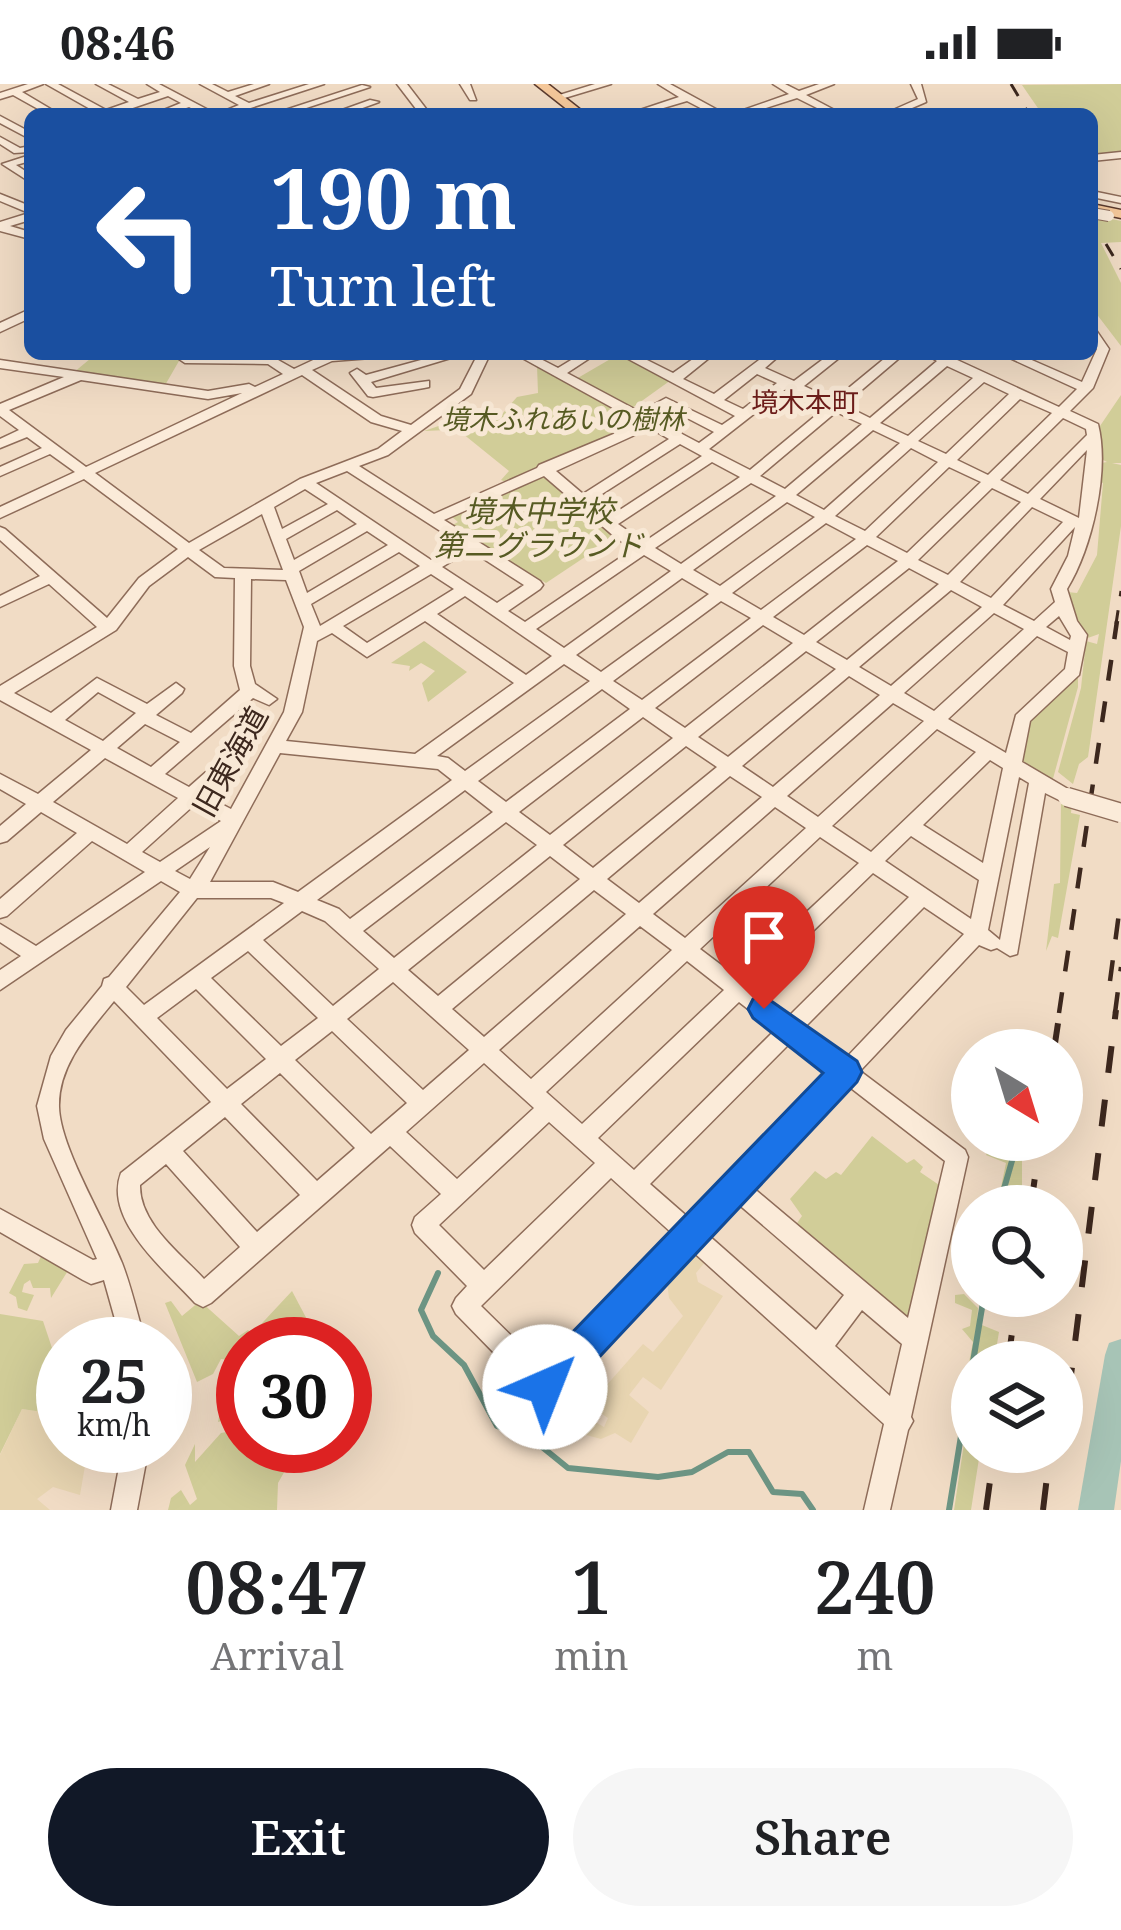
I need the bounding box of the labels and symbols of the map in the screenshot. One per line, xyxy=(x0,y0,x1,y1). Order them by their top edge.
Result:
district label: 境木本町 xyxy=(751,383,859,420)
park label: 境木ふれあいの樹林 xyxy=(442,400,687,437)
park label: 境木中学校 第二グラウンド xyxy=(434,490,645,565)
street label: 旧東海道 xyxy=(183,699,277,824)
pin xyxy=(713,886,815,1009)
north arrow xyxy=(951,1029,1083,1161)
speed limit sign: 30 xyxy=(216,1317,372,1473)
position arrow xyxy=(482,1324,608,1450)

